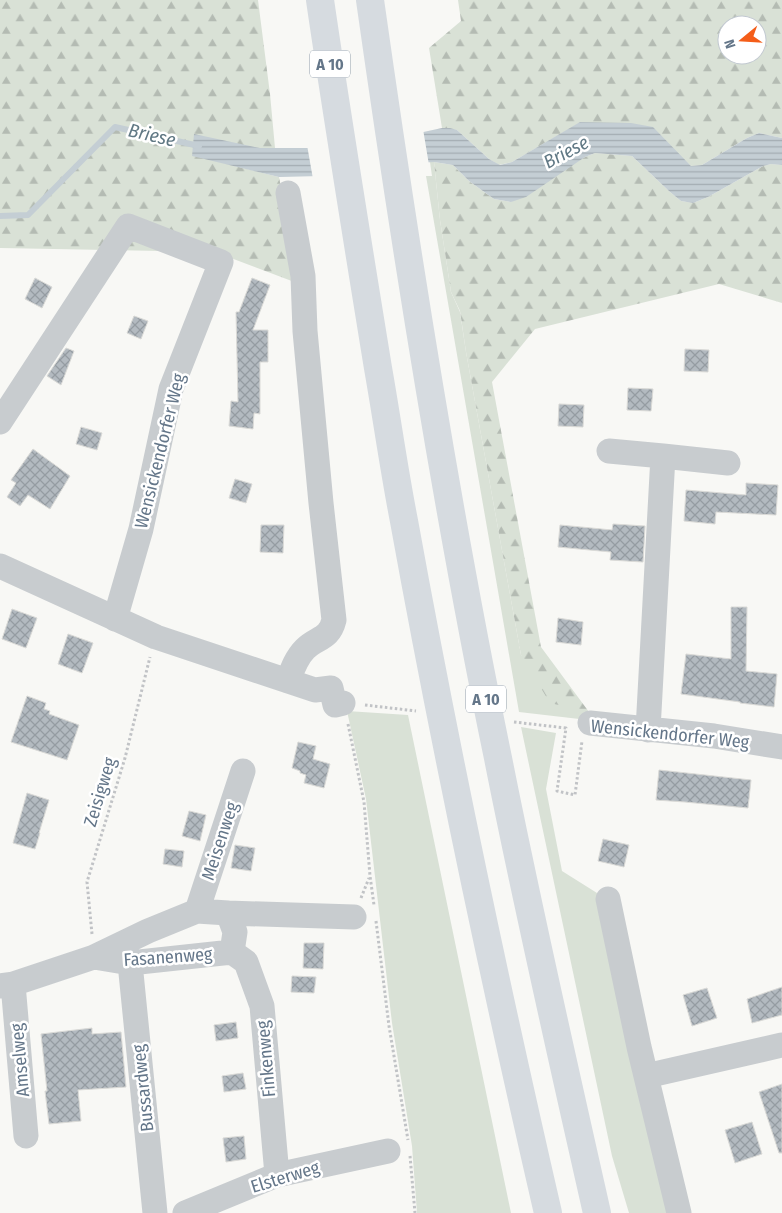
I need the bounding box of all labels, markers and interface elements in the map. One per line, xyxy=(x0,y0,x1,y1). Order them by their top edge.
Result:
north arrow xyxy=(717,15,767,65)
text: N xyxy=(721,37,739,50)
road number: A 10 xyxy=(310,51,350,78)
water label: Briese xyxy=(126,118,178,152)
water label: Briese xyxy=(539,131,593,173)
street label: Wensickendorfer Weg xyxy=(130,371,190,531)
road number: A 10 xyxy=(466,686,506,712)
street label: Wensickendorfer Weg xyxy=(590,715,751,753)
street label: Zeisigweg xyxy=(79,754,121,829)
street label: Meisenweg xyxy=(197,798,243,883)
street label: Fasanenweg xyxy=(123,943,214,971)
street label: Finkenweg xyxy=(252,1019,280,1098)
street label: Amselweg xyxy=(6,1022,34,1098)
street label: Bussardweg xyxy=(127,1043,159,1133)
street label: Elsterweg xyxy=(248,1156,323,1198)

